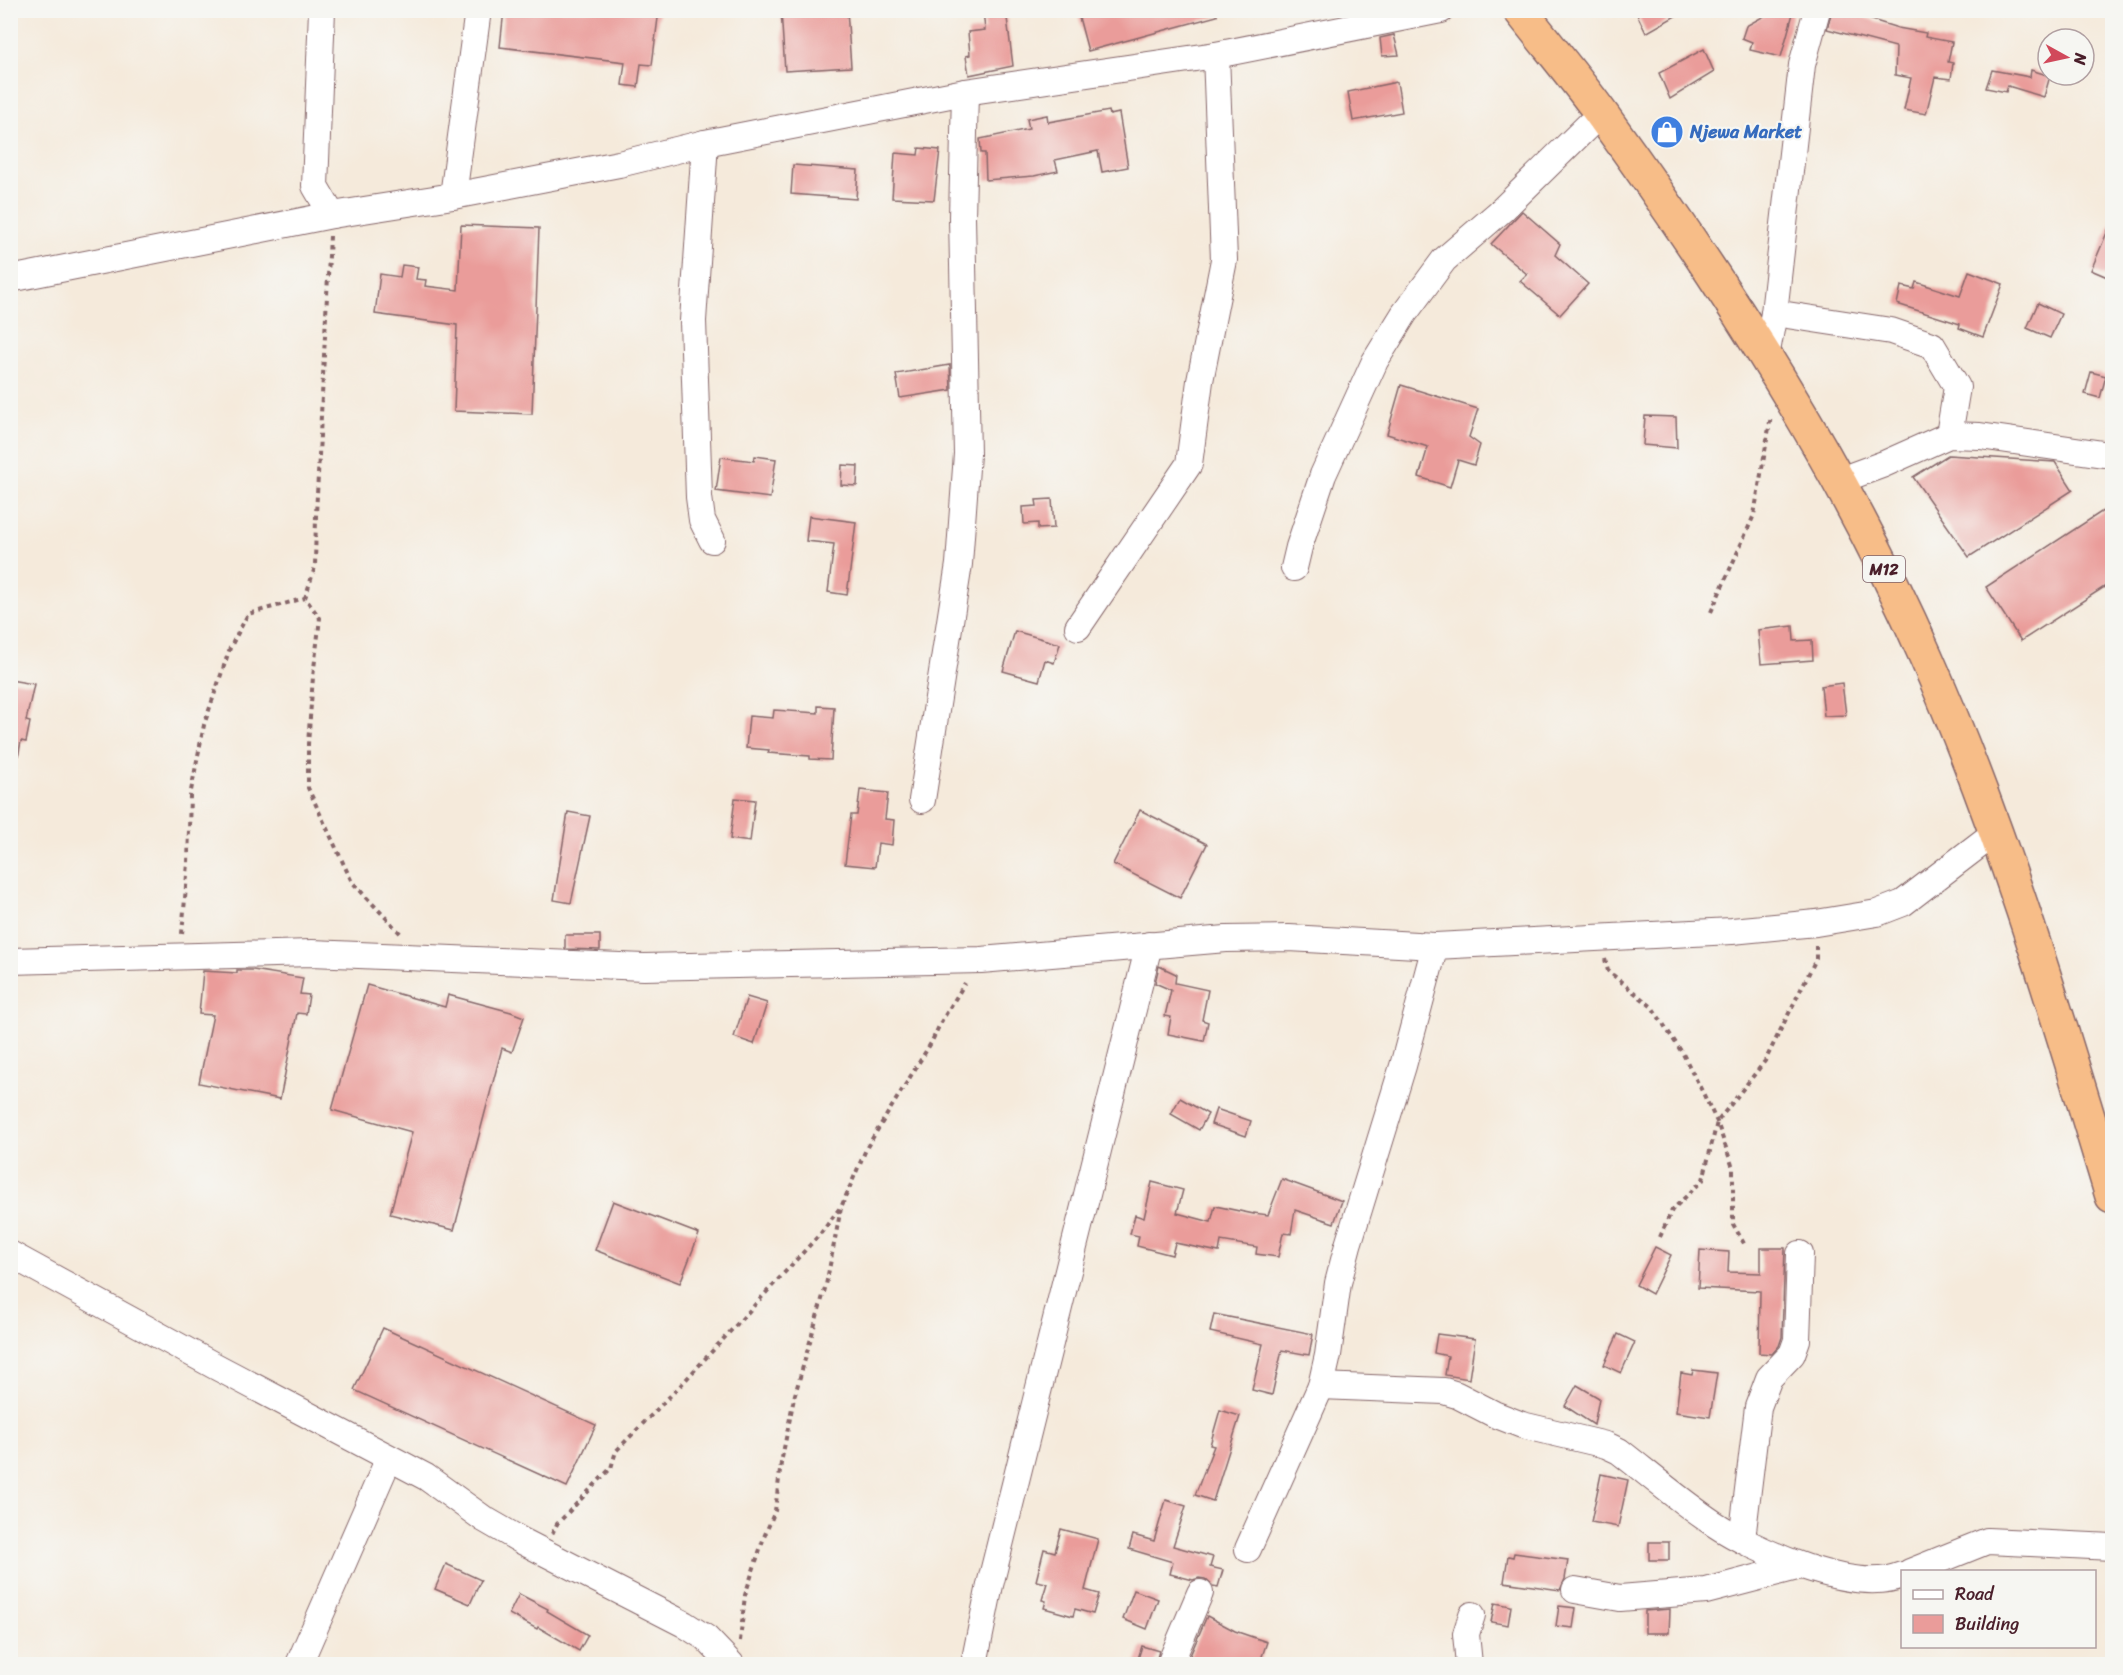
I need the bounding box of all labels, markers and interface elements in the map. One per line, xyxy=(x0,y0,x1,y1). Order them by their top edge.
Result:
north arrow xyxy=(2036,27,2096,87)
text: N xyxy=(2065,51,2096,67)
shop icon: Njewa Market xyxy=(1649,114,1685,150)
place label: Njewa Market xyxy=(1689,116,1802,148)
road number: M12 xyxy=(1863,556,1905,582)
legend xyxy=(1901,1570,2096,1648)
text: Road xyxy=(1955,1578,1995,1610)
text: Building xyxy=(1955,1608,2019,1640)

